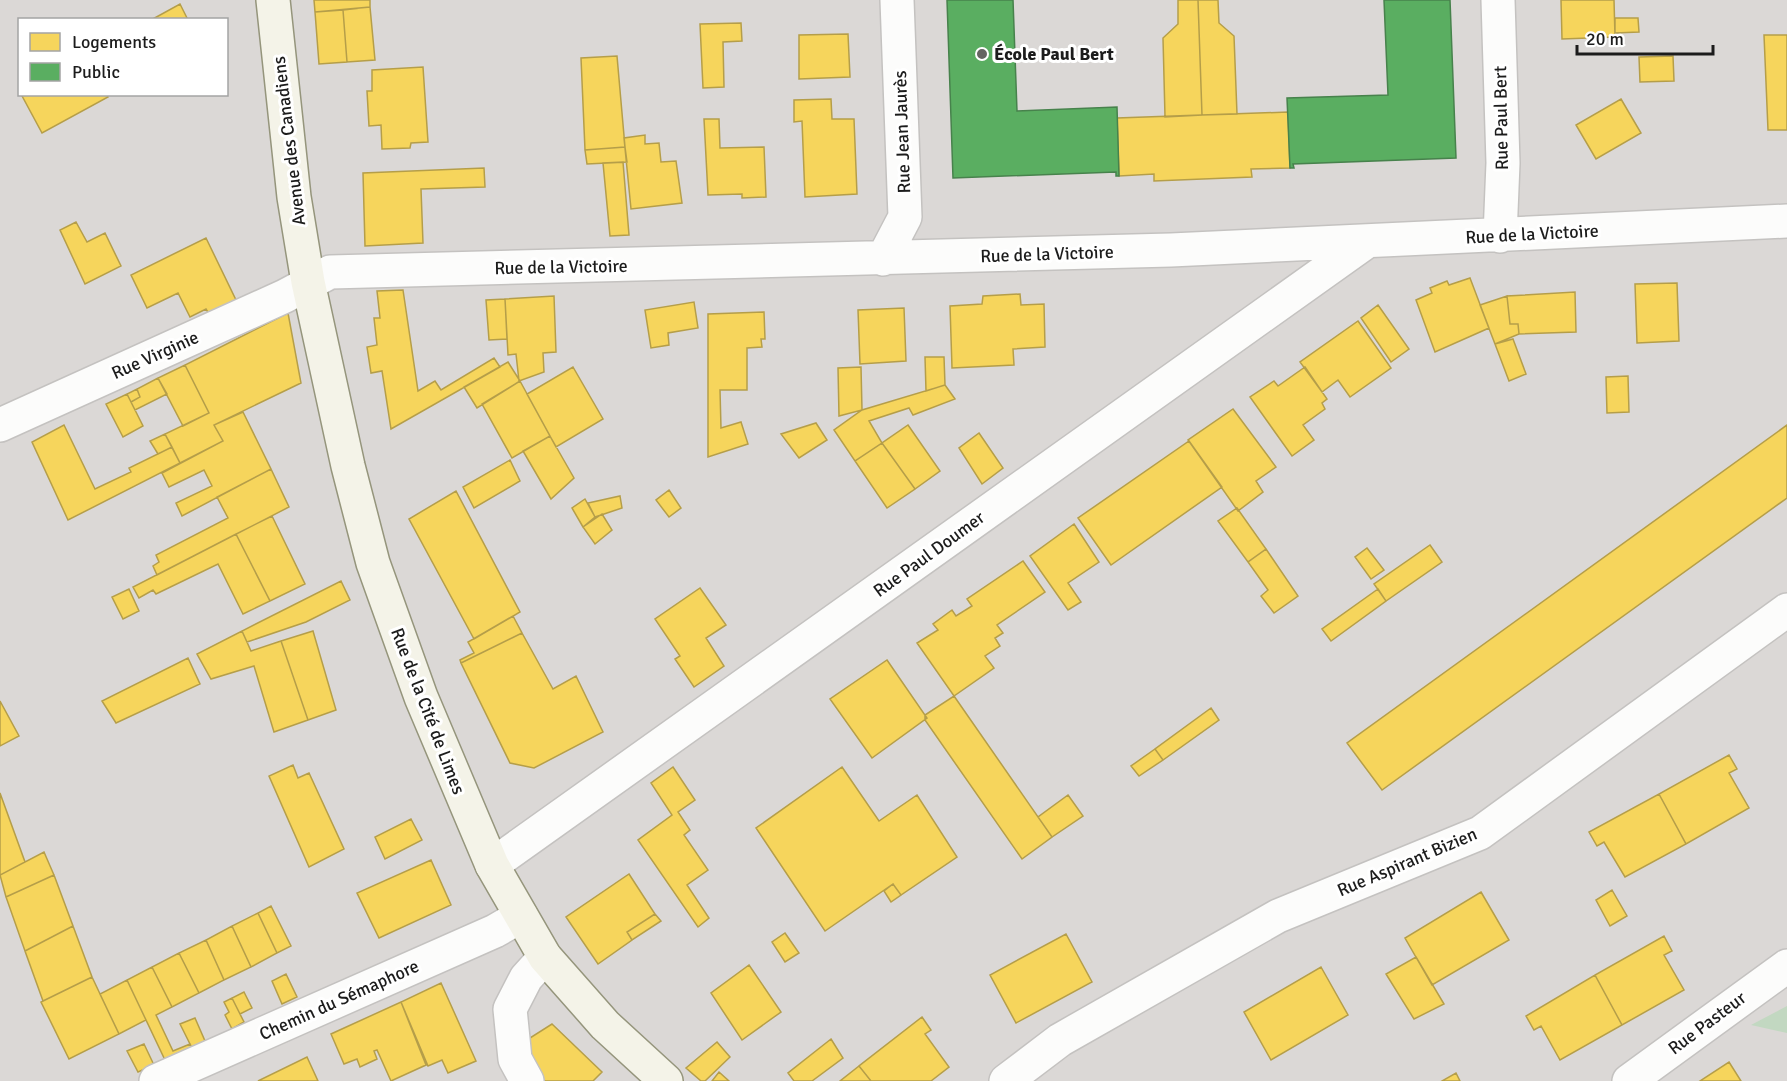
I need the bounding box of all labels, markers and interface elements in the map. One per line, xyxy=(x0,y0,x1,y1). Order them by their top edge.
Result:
legend xyxy=(18,18,228,96)
scale bar xyxy=(1577,18,1714,56)
text: 20 m xyxy=(1586,28,1624,50)
text: Logements xyxy=(72,31,156,53)
place label: École Paul Bert xyxy=(994,43,1114,65)
marker: École Paul Bert xyxy=(975,47,989,61)
street label: Avenue des Canadiens xyxy=(268,55,310,227)
text: Public xyxy=(72,61,120,83)
street label: Rue Paul Bert xyxy=(1489,66,1513,170)
street label: Rue Jean Jaurès xyxy=(889,70,915,194)
street label: Rue de la Victoire xyxy=(1465,220,1599,248)
street label: Rue de la Victoire xyxy=(980,241,1114,267)
street label: Rue de la Victoire xyxy=(494,255,628,279)
street label: Rue Virginie xyxy=(108,326,202,384)
street label: Rue Paul Doumer xyxy=(869,506,989,602)
street label: Rue de la Cité de Limes xyxy=(386,625,470,797)
street label: Rue Aspirant Bizien xyxy=(1334,823,1480,901)
street label: Chemin du Sémaphore xyxy=(256,955,422,1045)
street label: Rue Pasteur xyxy=(1664,986,1751,1059)

